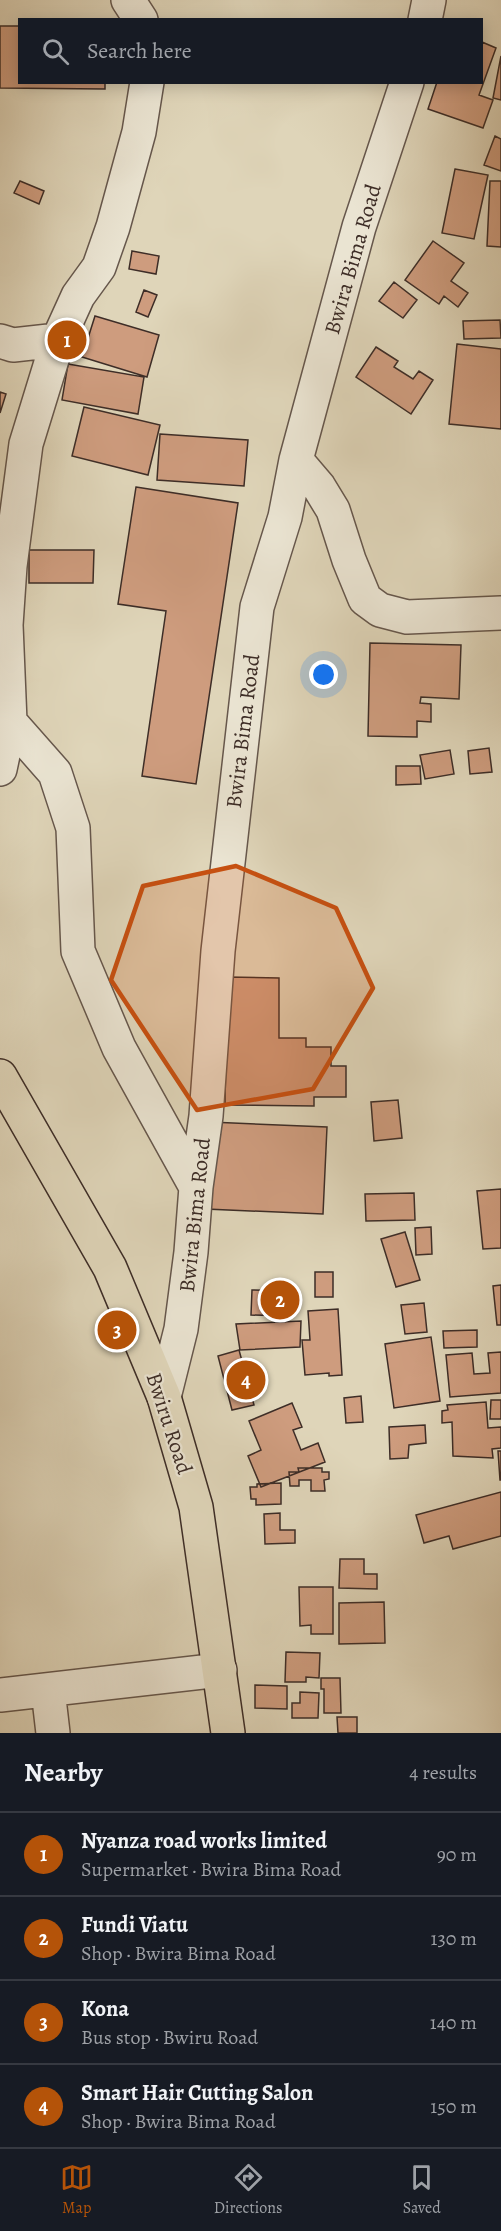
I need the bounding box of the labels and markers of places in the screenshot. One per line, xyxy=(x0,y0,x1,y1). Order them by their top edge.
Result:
pin: 1 xyxy=(48,318,86,362)
pin: 2 xyxy=(260,1278,300,1322)
pin: 3 xyxy=(98,1308,136,1352)
pin: 4 xyxy=(226,1358,266,1402)

